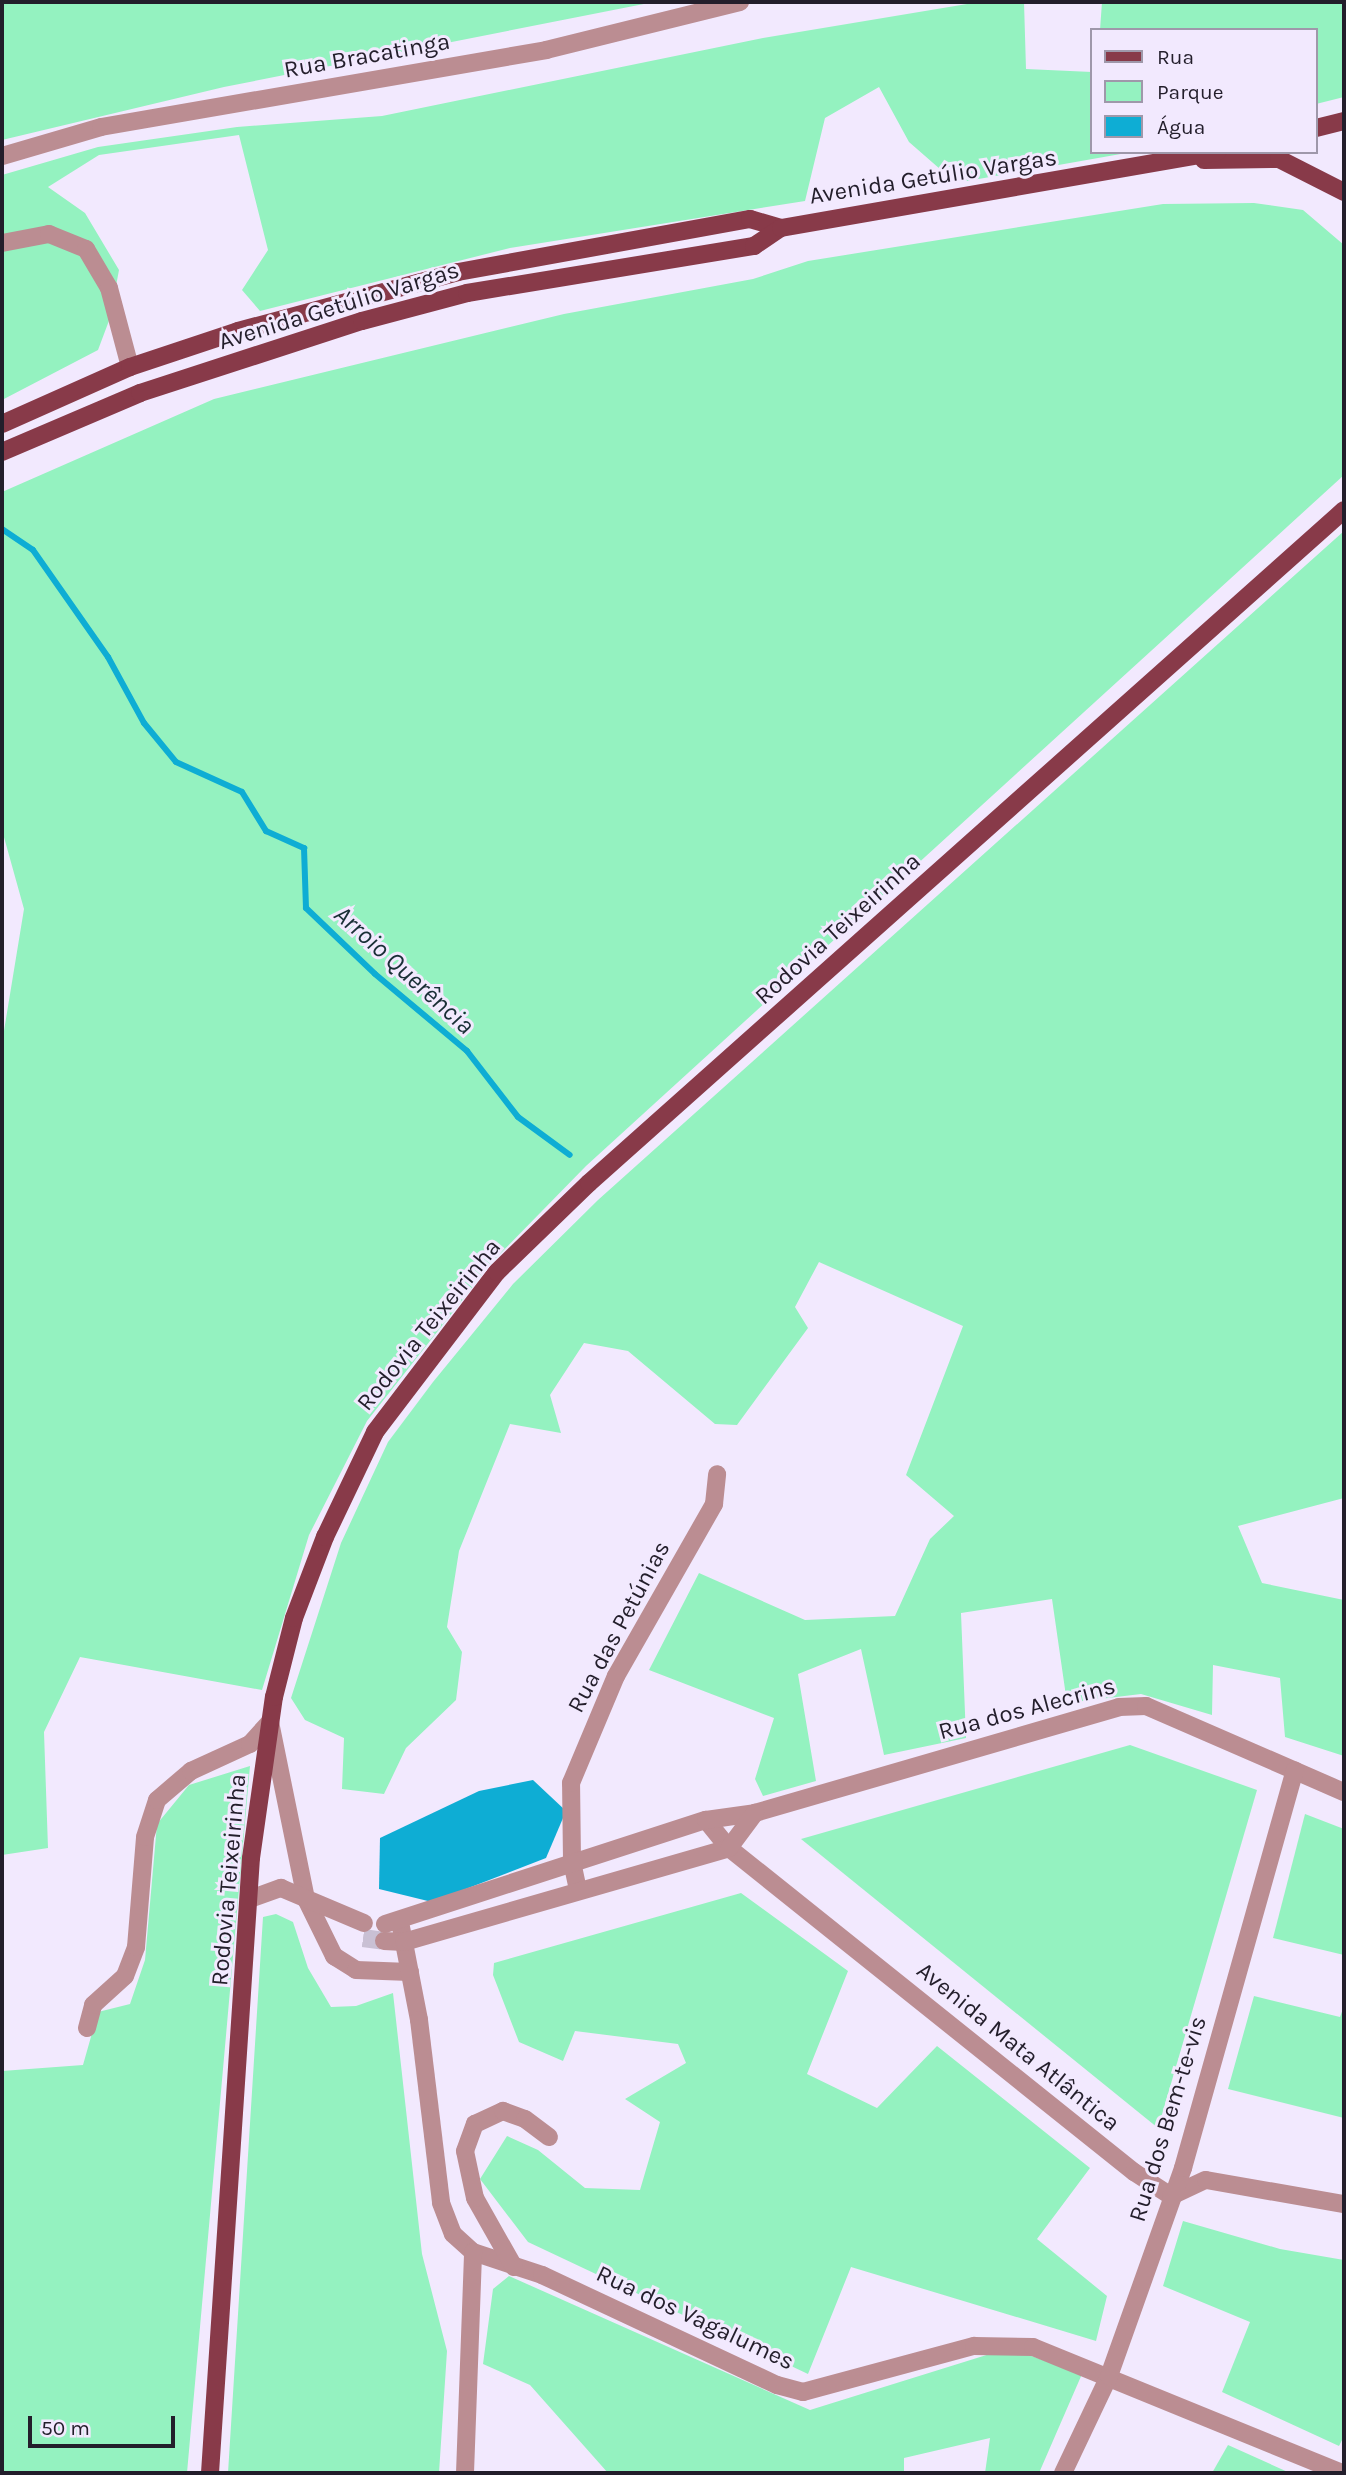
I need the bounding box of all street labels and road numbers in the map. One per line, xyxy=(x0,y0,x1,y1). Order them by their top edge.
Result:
street label: Rua Bracatinga xyxy=(282,27,452,85)
street label: Avenida Getúlio Vargas xyxy=(807,143,1059,211)
street label: Avenida Getúlio Vargas xyxy=(215,256,463,356)
street label: Rodovia Teixeirinha xyxy=(749,847,927,1011)
street label: Rodovia Teixeirinha xyxy=(351,1233,507,1417)
street label: Rua das Petúnias xyxy=(562,1536,676,1718)
street label: Rua dos Alecrins xyxy=(935,1672,1119,1746)
street label: Rodovia Teixeirinha xyxy=(205,1773,253,1987)
street label: Avenida Mata Atlântica xyxy=(911,1956,1125,2138)
street label: Rua dos Bem-te-vis xyxy=(1123,2013,1213,2225)
street label: Rua dos Vagalumes xyxy=(591,2259,799,2377)

